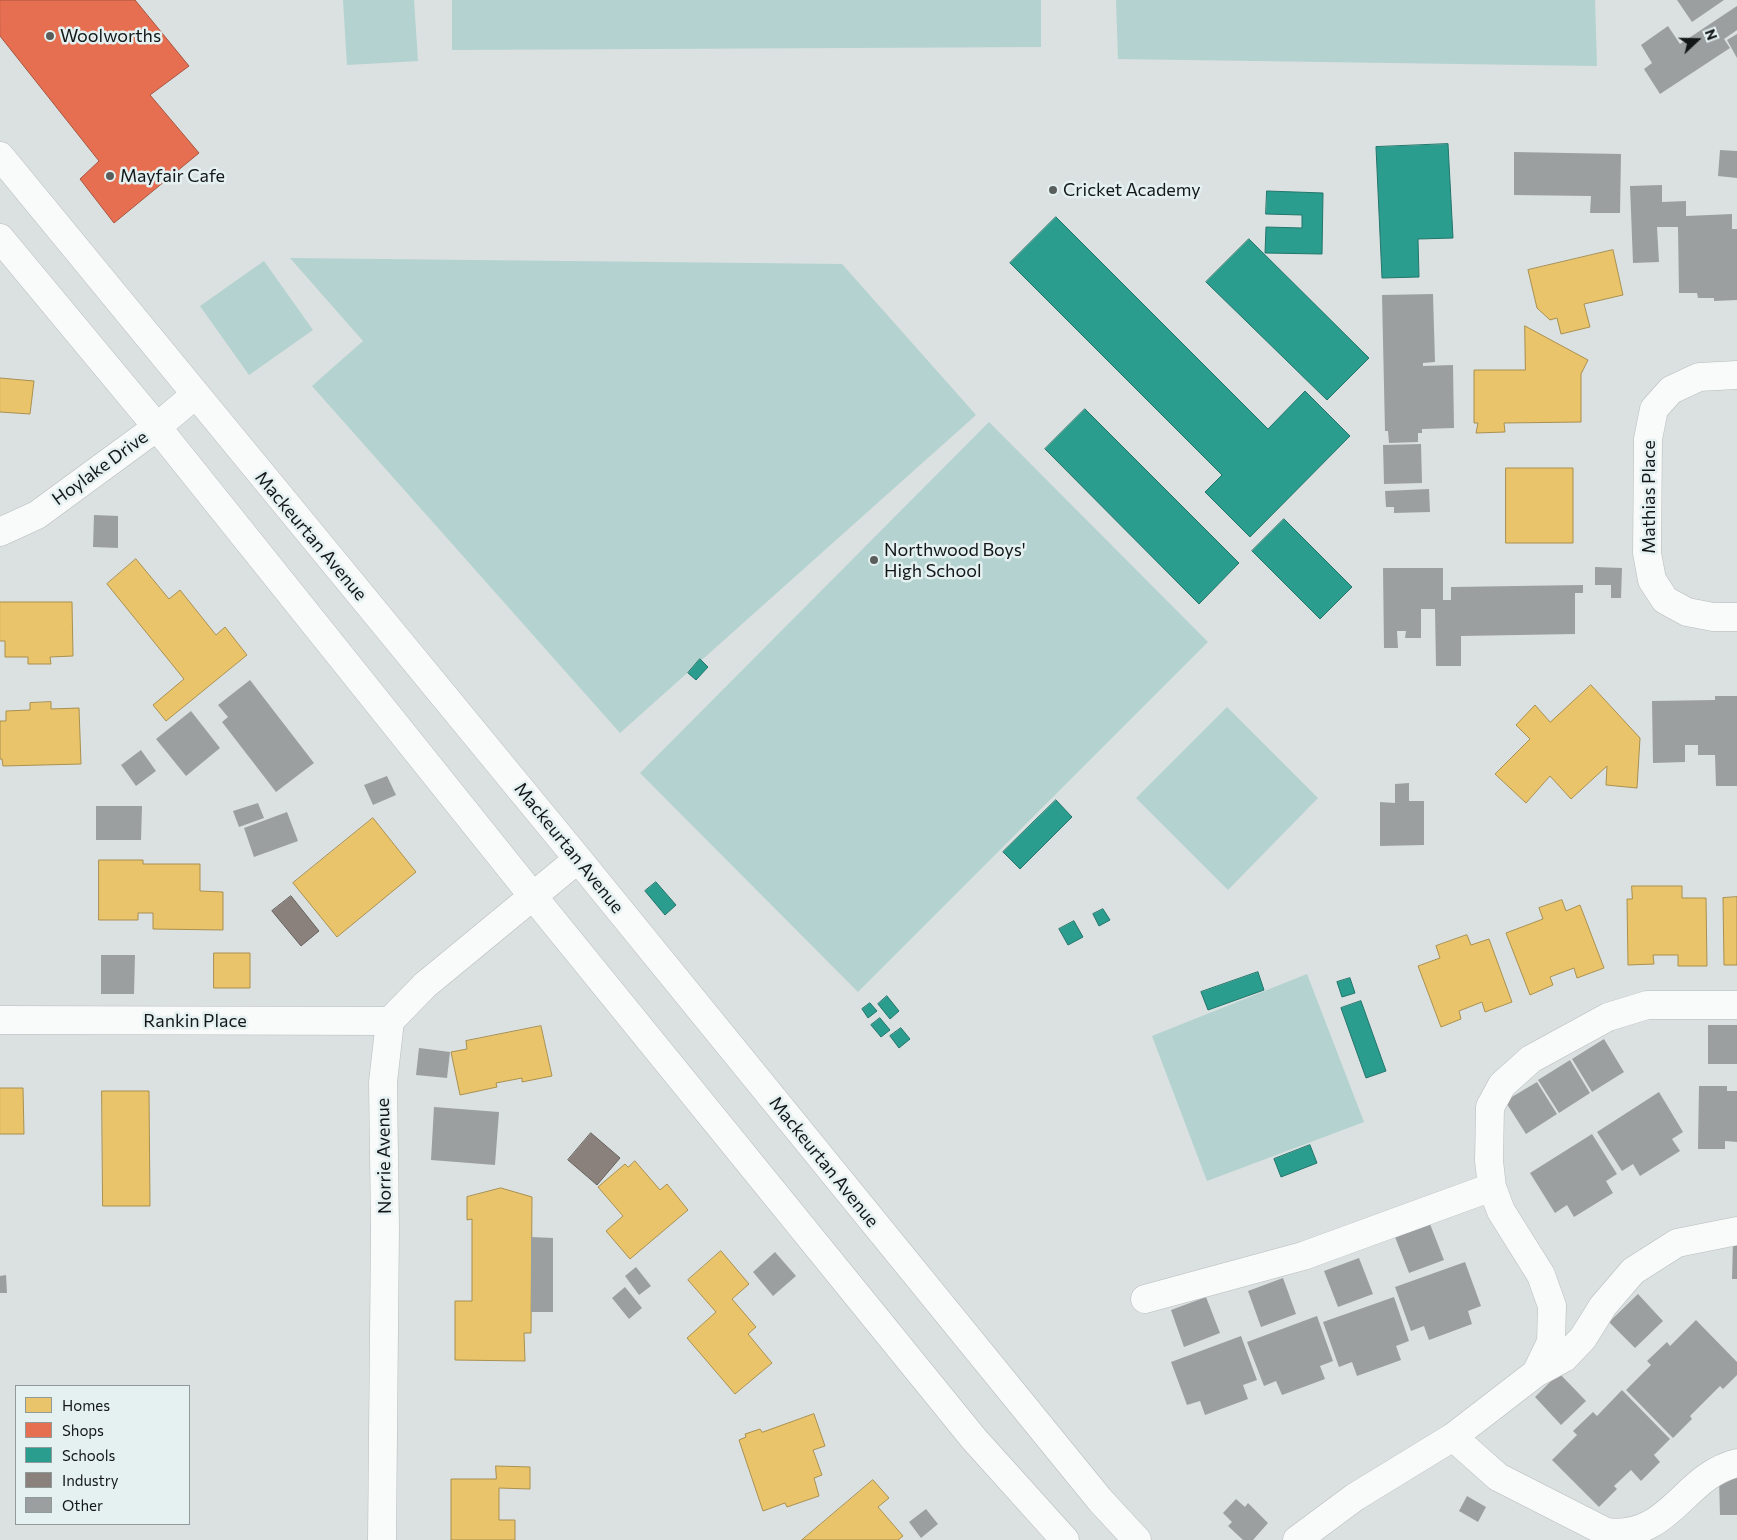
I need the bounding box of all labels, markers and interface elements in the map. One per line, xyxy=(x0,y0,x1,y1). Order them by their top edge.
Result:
north arrow xyxy=(1672,15,1722,65)
place label: Woolworths xyxy=(60,25,161,47)
text: N xyxy=(1702,26,1721,42)
marker: Woolworths xyxy=(44,30,56,42)
place label: Mayfair Cafe xyxy=(120,165,225,187)
marker: Mayfair Cafe xyxy=(104,170,116,182)
place label: Cricket Academy xyxy=(1063,179,1201,201)
marker: Cricket Academy xyxy=(1047,184,1059,196)
street label: Hoylake Drive xyxy=(48,426,152,510)
street label: Mathias Place xyxy=(1638,440,1660,554)
street label: Mackeurtan Avenue xyxy=(251,467,371,605)
place label: Northwood Boys' High School xyxy=(884,539,1026,582)
marker: Northwood Boys' High School xyxy=(868,554,880,566)
street label: Mackeurtan Avenue xyxy=(510,778,628,918)
street label: Rankin Place xyxy=(143,1010,247,1032)
street label: Mackeurtan Avenue xyxy=(765,1092,883,1232)
street label: Norrie Avenue xyxy=(372,1098,396,1214)
legend xyxy=(15,1385,190,1525)
text: Homes xyxy=(62,1396,110,1414)
text: Shops xyxy=(62,1421,104,1439)
text: Schools xyxy=(62,1446,115,1464)
text: Industry xyxy=(62,1471,119,1489)
text: Other xyxy=(62,1496,103,1514)

